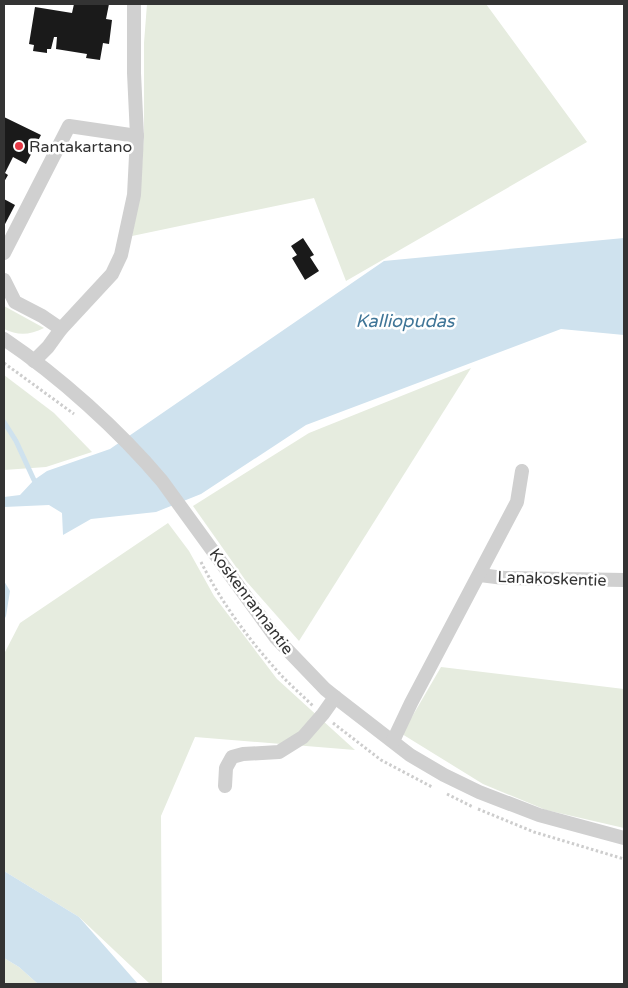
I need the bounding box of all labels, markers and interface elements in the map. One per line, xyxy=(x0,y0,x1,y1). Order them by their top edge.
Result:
place label: Rantakartano xyxy=(29,137,132,157)
marker: Rantakartano xyxy=(13,140,25,152)
water label: Kalliopudas xyxy=(356,310,456,332)
street label: Koskenrannantie xyxy=(205,545,298,659)
street label: Lanakoskentie xyxy=(497,567,607,591)

